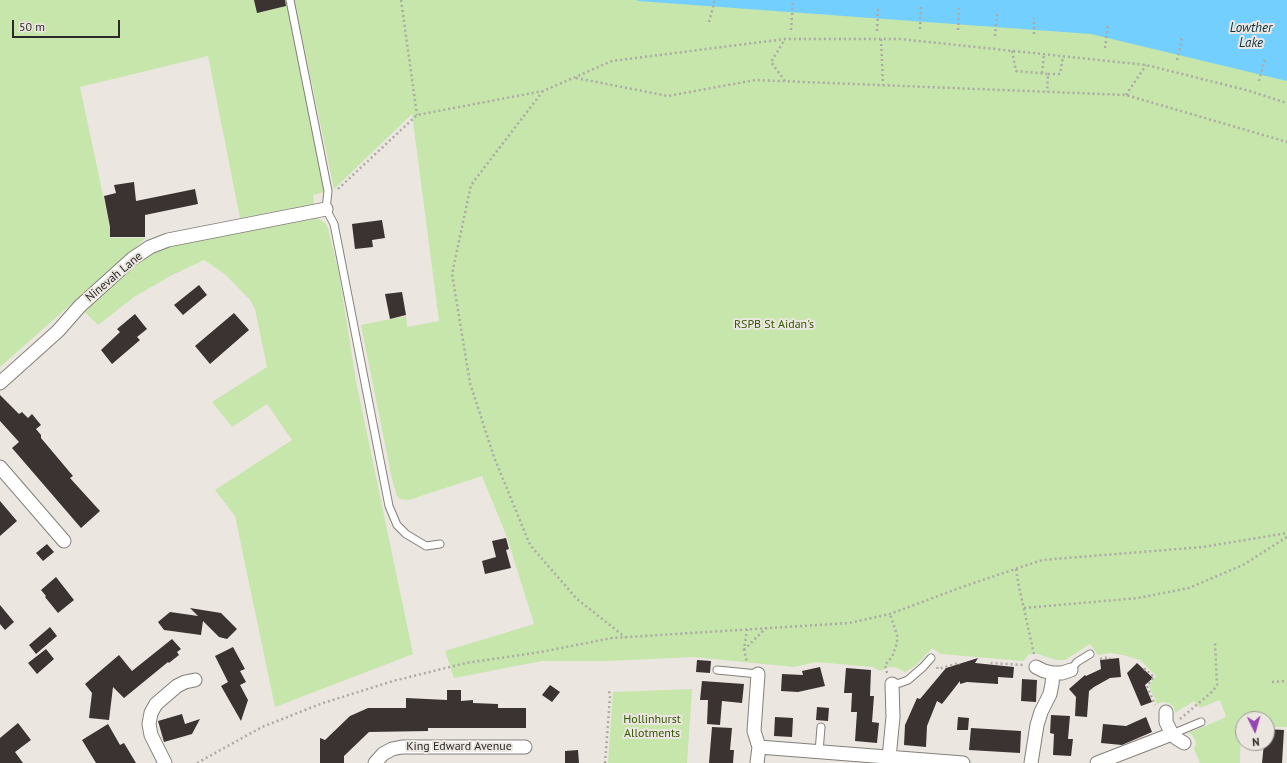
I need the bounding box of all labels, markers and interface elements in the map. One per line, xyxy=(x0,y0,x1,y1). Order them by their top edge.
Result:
scale bar xyxy=(14,12,122,38)
text: 50 m xyxy=(19,19,45,34)
water label: Lowther Lake xyxy=(1230,20,1272,51)
street label: Ninevah Lane xyxy=(83,249,145,305)
park label: RSPB St Aidan's xyxy=(734,318,814,332)
north arrow xyxy=(1235,711,1275,751)
park label: Hollinhurst Allotments xyxy=(623,713,681,741)
text: N xyxy=(1252,735,1260,749)
street label: King Edward Avenue xyxy=(406,740,512,754)

